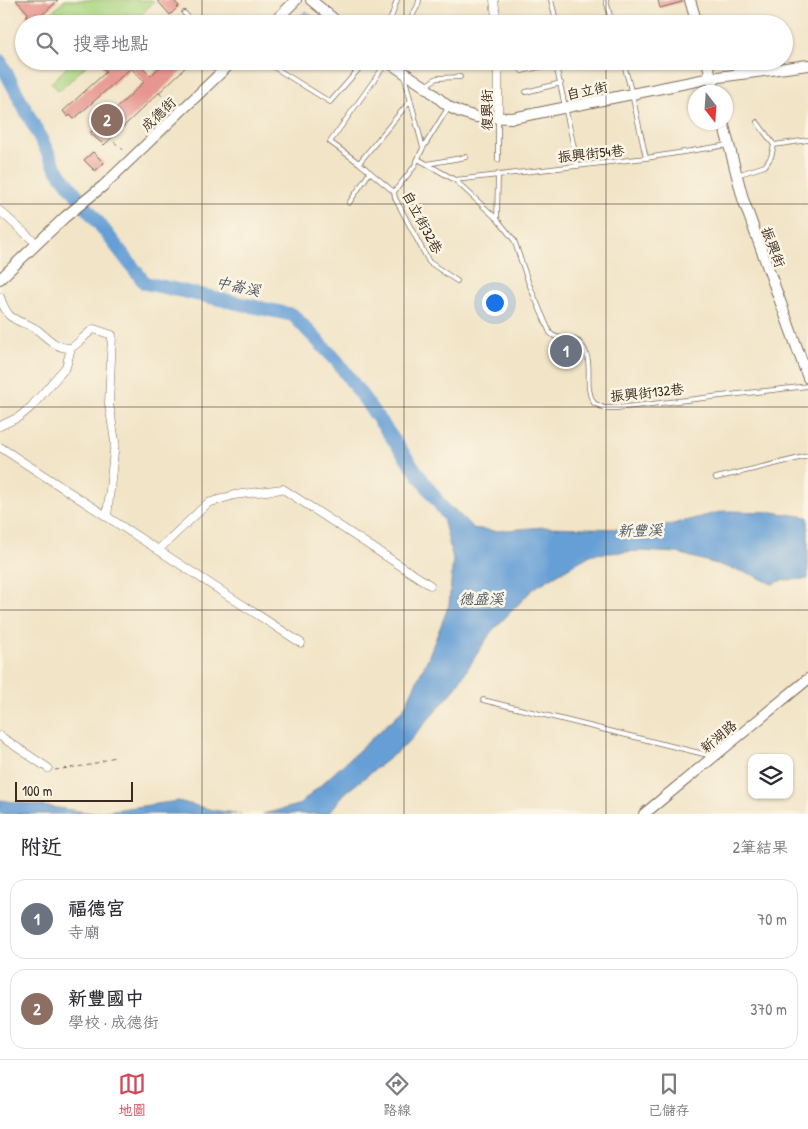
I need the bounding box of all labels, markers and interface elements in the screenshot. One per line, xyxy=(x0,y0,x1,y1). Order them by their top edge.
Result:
search box xyxy=(15,15,793,70)
icon: search xyxy=(33,29,61,57)
text: 搜尋地點 xyxy=(73,30,149,56)
street label: 自立街 xyxy=(564,76,610,104)
north arrow xyxy=(688,85,733,130)
street label: 復興街 xyxy=(477,89,496,131)
street label: 成德街 xyxy=(136,93,180,135)
pin: 2 xyxy=(91,101,123,139)
street label: 振興街54巷 xyxy=(557,140,626,166)
street label: 自立街32巷 xyxy=(398,187,448,258)
street label: 振興街 xyxy=(758,224,790,270)
water label: 中崙溪 xyxy=(214,271,263,301)
your location xyxy=(482,290,508,316)
pin: 1 xyxy=(550,332,582,370)
street label: 振興街132巷 xyxy=(609,379,686,405)
water label: 新豐溪 xyxy=(617,519,664,541)
water label: 德盛溪 xyxy=(458,588,504,609)
street label: 新湖路 xyxy=(696,715,740,757)
map controls xyxy=(748,754,793,799)
button: layers xyxy=(748,754,793,799)
scale bar xyxy=(15,779,132,802)
text: 100 m xyxy=(22,781,52,800)
text: 附近 xyxy=(20,832,62,861)
text: 2筆結果 xyxy=(733,836,788,858)
text: 福德宫 xyxy=(68,895,125,921)
text: 1 xyxy=(34,908,40,930)
text: 70 m xyxy=(757,908,787,930)
text: 寺廟 xyxy=(68,921,100,943)
text: 新豐國中 xyxy=(68,985,144,1011)
text: 2 xyxy=(33,998,41,1020)
text: 370 m xyxy=(750,998,787,1020)
text: 學校 · 成德街 xyxy=(68,1011,159,1033)
tab: 地圖 xyxy=(118,1070,146,1119)
tab: 路線 xyxy=(383,1070,411,1119)
tab: 已儲存 xyxy=(648,1070,690,1119)

